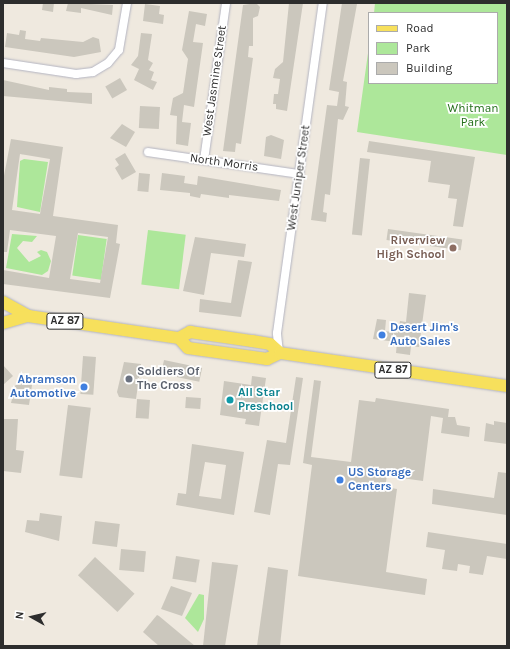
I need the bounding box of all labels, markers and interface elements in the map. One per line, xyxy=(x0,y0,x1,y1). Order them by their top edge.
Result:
legend xyxy=(368,12,498,84)
text: Road xyxy=(406,21,434,35)
street label: West Jasmine Street xyxy=(200,25,230,137)
text: Park xyxy=(406,41,430,55)
text: Building xyxy=(406,61,452,75)
park label: Whitman Park xyxy=(447,102,499,130)
street label: West Juniper Street xyxy=(284,124,314,232)
street label: North Morris xyxy=(189,151,259,175)
place label: Riverview High School xyxy=(376,234,445,262)
marker: Riverview High School xyxy=(448,243,458,253)
road number: AZ 87 xyxy=(46,312,84,330)
place label: Desert Jim's Auto Sales xyxy=(390,321,459,349)
marker: Desert Jim's Auto Sales xyxy=(377,330,387,340)
road number: AZ 87 xyxy=(374,361,412,379)
place label: Soldiers Of The Cross xyxy=(137,365,199,393)
place label: Abramson Automotive xyxy=(10,373,76,401)
marker: Soldiers Of The Cross xyxy=(124,374,134,384)
marker: Abramson Automotive xyxy=(79,382,89,392)
place label: All Star Preschool xyxy=(238,386,293,414)
marker: All Star Preschool xyxy=(225,395,235,405)
place label: US Storage Centers xyxy=(348,466,411,494)
marker: US Storage Centers xyxy=(335,475,345,485)
north arrow xyxy=(12,597,52,637)
text: N xyxy=(13,610,27,620)

